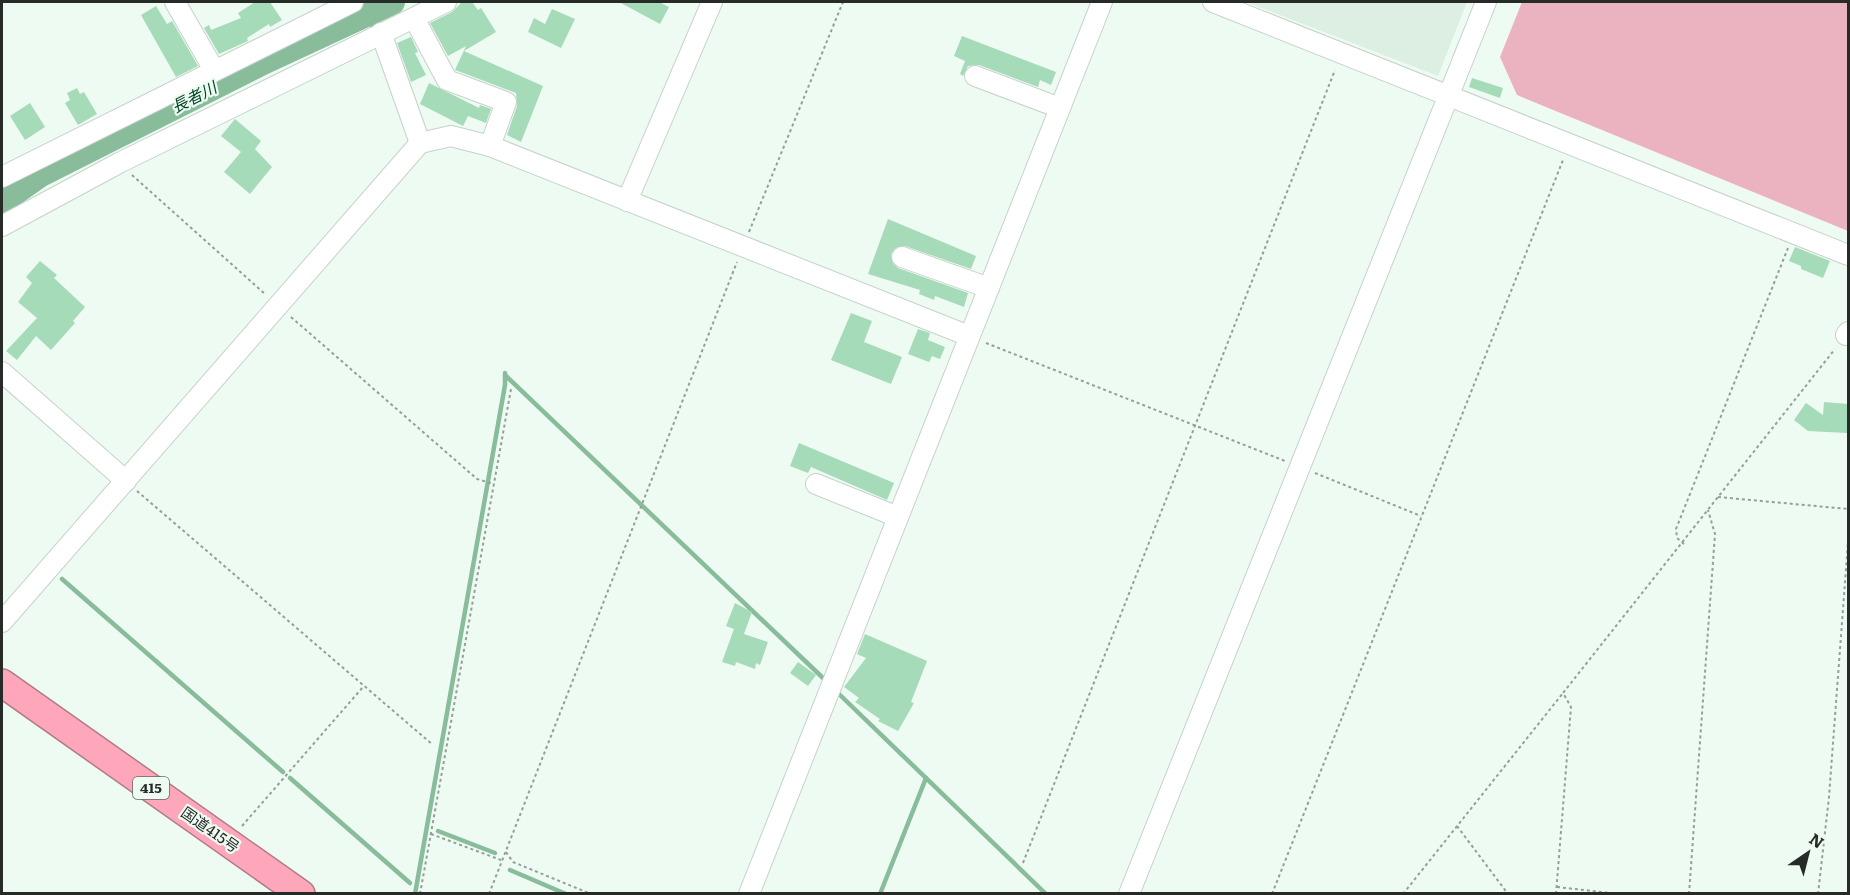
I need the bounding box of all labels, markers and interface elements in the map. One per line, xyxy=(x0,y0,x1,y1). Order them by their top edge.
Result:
water label: 長者川 xyxy=(167,74,222,118)
road number: 415 xyxy=(133,777,169,799)
street label: 国道415号 xyxy=(177,800,245,857)
north arrow xyxy=(1778,823,1838,883)
text: N xyxy=(1805,826,1830,854)

